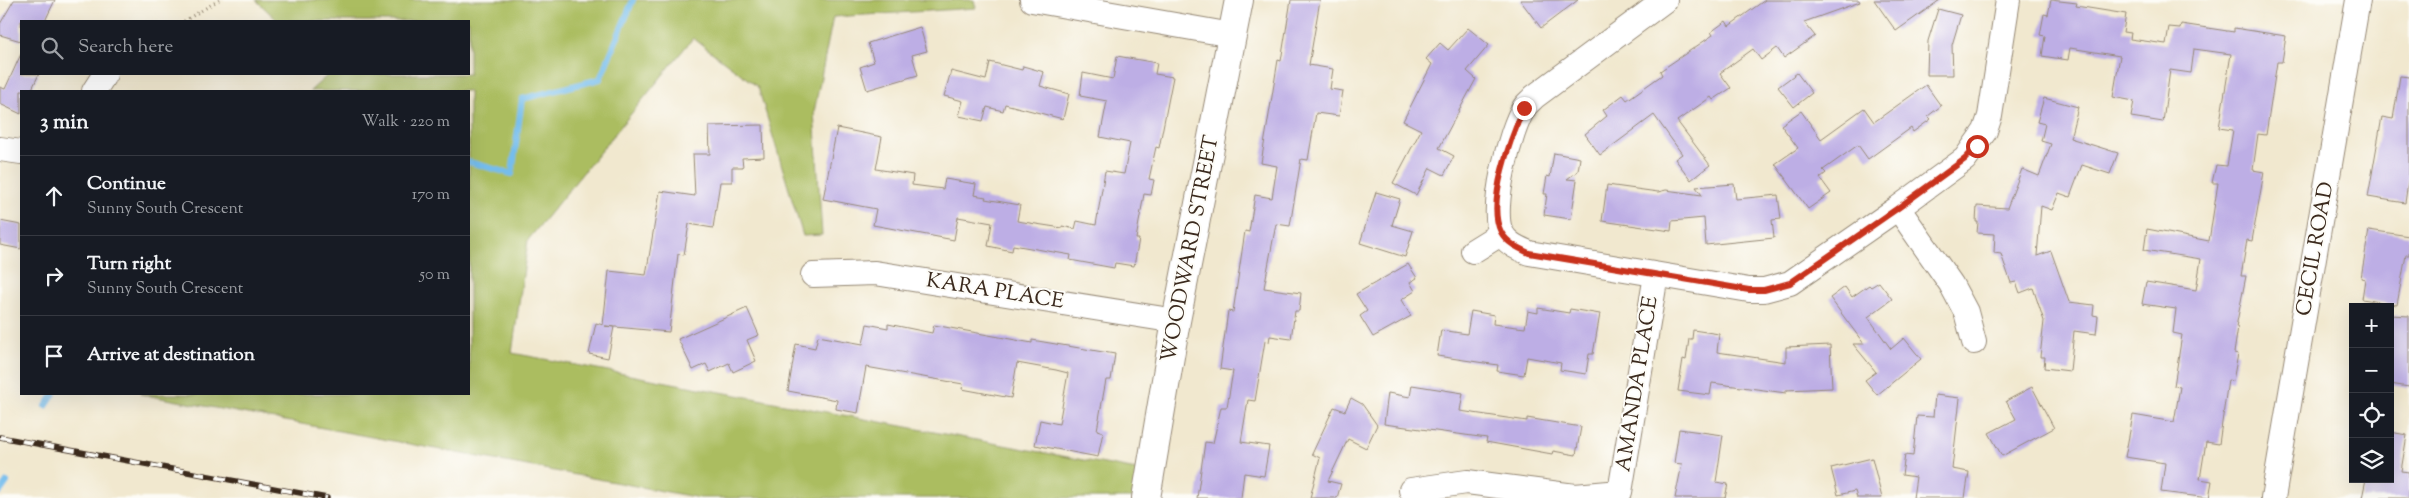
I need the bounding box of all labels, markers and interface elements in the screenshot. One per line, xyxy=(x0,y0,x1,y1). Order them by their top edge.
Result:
search box xyxy=(20,20,470,75)
icon: search xyxy=(38,34,66,62)
text: Search here xyxy=(78,34,173,61)
route end xyxy=(1513,97,1536,120)
text: 3 min xyxy=(40,108,89,138)
text: Walk · 220 m xyxy=(362,111,450,134)
street label: WOODWARD STREET xyxy=(1154,133,1228,365)
route start xyxy=(1966,135,1989,158)
text: Continue xyxy=(87,171,166,198)
street label: CECIL ROAD xyxy=(2289,180,2343,318)
icon: ahead xyxy=(40,182,68,210)
text: 170 m xyxy=(412,184,450,207)
text: Sunny South Crescent xyxy=(87,198,243,221)
text: Turn right xyxy=(87,251,171,278)
icon: right xyxy=(40,262,68,290)
text: 50 m xyxy=(419,264,450,287)
street label: KARA PLACE xyxy=(924,266,1066,318)
text: Sunny South Crescent xyxy=(87,278,243,301)
street label: AMANDA PLACE xyxy=(1609,294,1667,474)
map controls xyxy=(2349,303,2394,483)
button: + xyxy=(2349,303,2394,348)
icon: arrive xyxy=(40,342,68,370)
text: Arrive at destination xyxy=(87,342,255,369)
button: − xyxy=(2349,348,2394,393)
button: locate xyxy=(2349,393,2394,438)
button: layers xyxy=(2349,438,2394,483)

